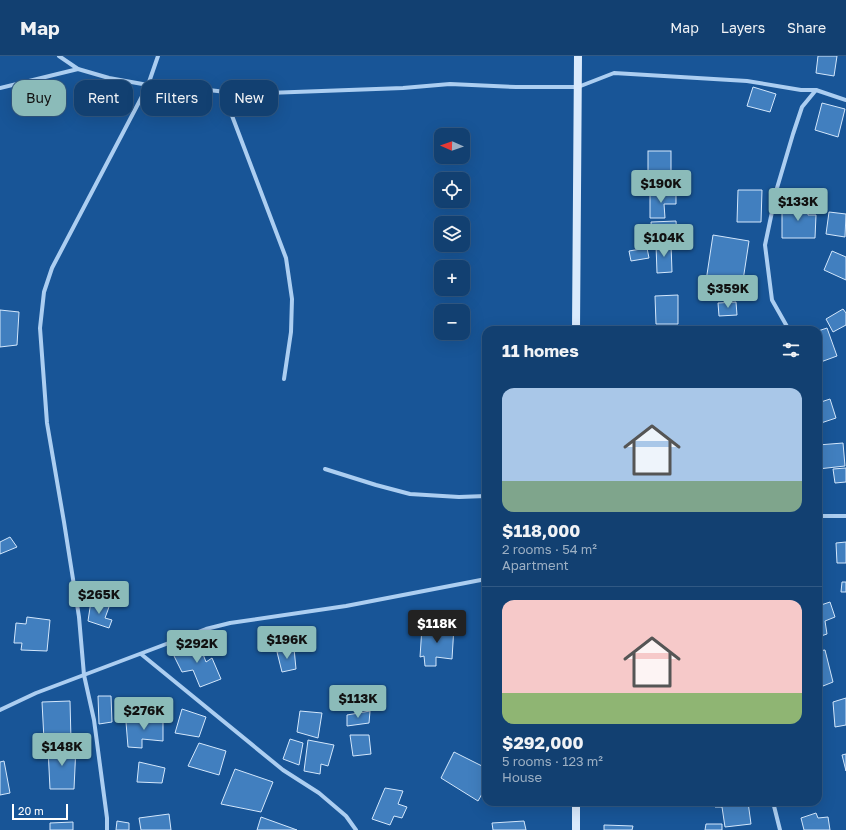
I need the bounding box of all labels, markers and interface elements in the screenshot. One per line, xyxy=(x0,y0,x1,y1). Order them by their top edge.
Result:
text: Map xyxy=(20,16,60,39)
text: Map xyxy=(670,19,699,36)
text: Layers xyxy=(721,19,765,36)
text: Share xyxy=(787,19,826,36)
chip: Buy xyxy=(12,80,66,116)
chip: Rent xyxy=(74,80,133,116)
chip: Filters xyxy=(141,80,212,116)
chip: New xyxy=(220,80,278,116)
north arrow xyxy=(434,128,470,164)
map controls xyxy=(434,128,470,340)
pin: $190K xyxy=(633,170,689,204)
button: locate xyxy=(434,172,470,208)
text: $190K xyxy=(640,175,682,191)
pin: $133K xyxy=(770,188,826,222)
text: $133K xyxy=(778,193,818,209)
button: layers xyxy=(434,216,470,252)
pin: $104K xyxy=(636,224,692,258)
text: $104K xyxy=(643,229,685,245)
button: + xyxy=(434,260,470,296)
pin: $359K xyxy=(700,275,756,309)
text: $359K xyxy=(707,280,749,296)
button: − xyxy=(434,304,470,340)
icon: filters xyxy=(780,339,802,361)
text: 11 homes xyxy=(502,340,579,361)
icon: home xyxy=(616,414,688,486)
text: $118,000 xyxy=(502,520,580,541)
text: 2 rooms · 54 m² xyxy=(502,541,597,557)
text: Apartment xyxy=(502,557,569,573)
pin: $265K xyxy=(71,581,127,615)
text: $265K xyxy=(78,586,120,602)
pin: $118K xyxy=(409,610,465,644)
text: $118K xyxy=(417,615,457,631)
pin: $196K xyxy=(259,626,315,660)
icon: home xyxy=(616,626,688,698)
pin: $292K xyxy=(169,630,225,664)
text: $196K xyxy=(266,631,308,647)
text: $292K xyxy=(176,635,218,651)
pin: $113K xyxy=(330,685,386,719)
text: $113K xyxy=(338,690,378,706)
pin: $276K xyxy=(116,697,172,731)
text: $276K xyxy=(123,702,165,718)
text: $292,000 xyxy=(502,732,584,753)
pin: $148K xyxy=(34,733,90,767)
text: $148K xyxy=(41,738,83,754)
text: 5 rooms · 123 m² xyxy=(502,753,603,769)
text: House xyxy=(502,769,542,785)
scale bar xyxy=(12,802,68,821)
text: 20 m xyxy=(18,804,44,817)

